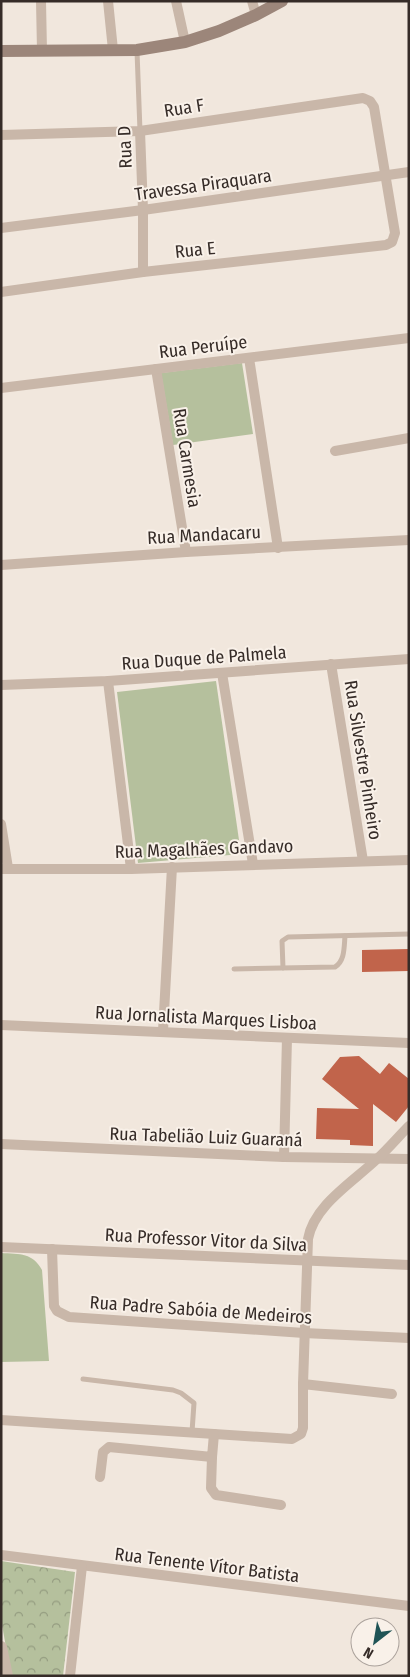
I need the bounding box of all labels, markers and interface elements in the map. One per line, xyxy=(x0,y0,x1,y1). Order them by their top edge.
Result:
street label: Rua F xyxy=(162,94,206,122)
street label: Rua D xyxy=(113,125,137,169)
street label: Travessa Piraquara xyxy=(133,164,273,205)
street label: Rua E xyxy=(174,237,216,263)
street label: Rua Peruípe xyxy=(158,331,248,363)
street label: Rua Carmesia xyxy=(168,407,206,509)
street label: Rua Mandacaru xyxy=(147,521,261,549)
street label: Rua Duque de Palmela xyxy=(121,641,287,675)
street label: Rua Silvestre Pinheiro xyxy=(340,679,386,841)
street label: Rua Magalhães Gandavo xyxy=(114,835,294,863)
street label: Rua Jornalista Marques Lisboa xyxy=(95,1001,318,1035)
street label: Rua Tabelião Luiz Guaraná xyxy=(109,1123,303,1151)
street label: Rua Professor Vitor da Silva xyxy=(104,1224,308,1256)
street label: Rua Padre Sabóia de Medeiros xyxy=(89,1291,313,1329)
street label: Rua Tenente Vítor Batista xyxy=(113,1543,301,1587)
north arrow xyxy=(350,1617,400,1667)
text: N xyxy=(361,1643,377,1662)

